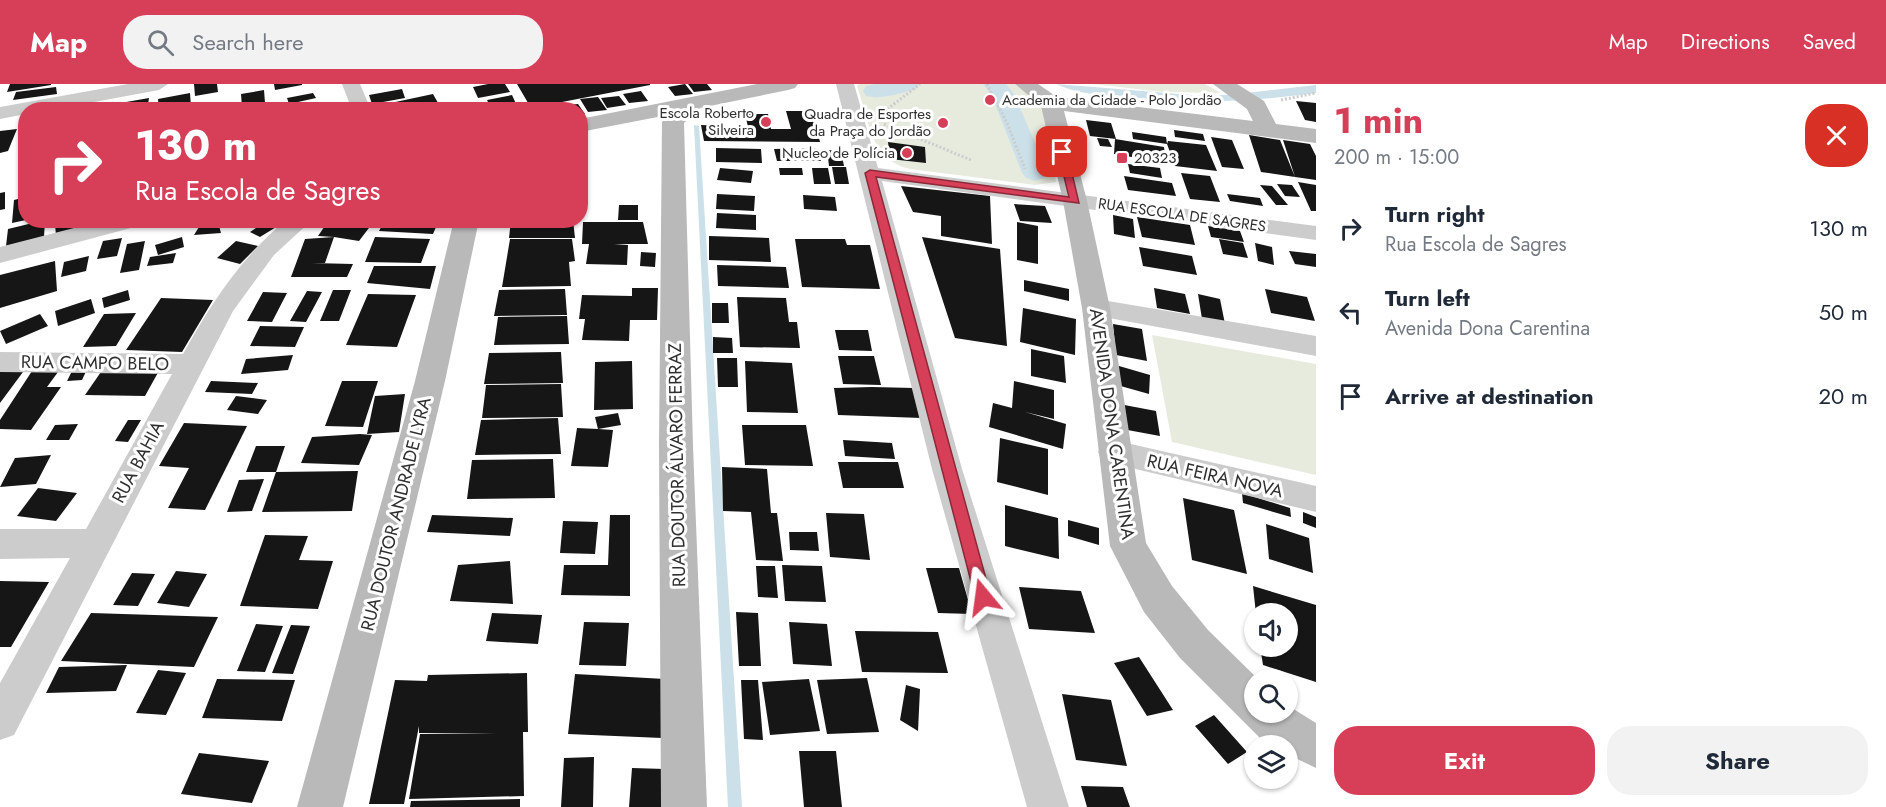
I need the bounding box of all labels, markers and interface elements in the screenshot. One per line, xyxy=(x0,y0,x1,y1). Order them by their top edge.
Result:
search box xyxy=(123,15,543,69)
text: Map xyxy=(30,22,87,63)
icon: search xyxy=(144,26,177,59)
text: Search here xyxy=(192,26,304,58)
text: Map xyxy=(1609,27,1648,57)
text: Directions xyxy=(1681,27,1770,57)
text: Saved xyxy=(1803,27,1856,57)
place label: Academia da Cidade - Polo Jordão xyxy=(1002,89,1222,111)
marker: Academia da Cidade - Polo Jordão xyxy=(983,93,997,107)
text: 1 min xyxy=(1334,94,1423,146)
place label: Escola Roberto Silveira xyxy=(659,102,754,141)
place label: Quadra de Esportes da Praça do Jordão xyxy=(804,103,931,142)
button: close xyxy=(1805,104,1868,167)
text: 130 m xyxy=(135,115,257,176)
marker: Escola Roberto Silveira xyxy=(759,115,773,129)
marker: Quadra de Esportes da Praça do Jordão xyxy=(936,116,950,130)
icon: right xyxy=(36,126,114,204)
pin xyxy=(1036,126,1087,177)
icon: arrive xyxy=(1045,135,1078,168)
place label: Nucleo de Polícia xyxy=(782,142,895,164)
text: 200 m · 15:00 xyxy=(1334,143,1459,172)
marker: Nucleo de Polícia xyxy=(900,146,914,160)
place label: 20323 xyxy=(1134,147,1176,169)
marker: 20323 xyxy=(1115,151,1129,165)
text: Rua Escola de Sagres xyxy=(135,171,380,210)
street label: RUA ESCOLA DE SAGRES xyxy=(1097,192,1267,238)
text: Turn right xyxy=(1385,198,1485,230)
icon: right xyxy=(1334,212,1367,245)
text: 130 m xyxy=(1809,212,1868,244)
text: Rua Escola de Sagres xyxy=(1385,230,1567,259)
text: Turn left xyxy=(1385,282,1470,314)
icon: left xyxy=(1334,296,1367,329)
text: 50 m xyxy=(1819,296,1868,328)
street label: AVENIDA DONA CARENTINA xyxy=(1083,307,1141,541)
text: Avenida Dona Carentina xyxy=(1385,314,1590,343)
street label: RUA DOUTOR ÁLVARO FERRAZ xyxy=(662,343,692,587)
street label: RUA CAMPO BELO xyxy=(21,349,169,377)
icon: arrive xyxy=(1334,380,1367,413)
text: Arrive at destination xyxy=(1385,380,1594,412)
text: 20 m xyxy=(1819,380,1868,412)
street label: RUA DOUTOR ANDRADE LYRA xyxy=(354,394,438,634)
street label: RUA BAHIA xyxy=(106,416,171,508)
street label: RUA FEIRA NOVA xyxy=(1144,448,1286,504)
position arrow xyxy=(951,565,1015,629)
map controls xyxy=(1244,603,1298,789)
button: sound xyxy=(1244,603,1298,657)
button: search xyxy=(1244,669,1298,723)
button: Exit xyxy=(1334,726,1595,795)
button: Share xyxy=(1607,726,1868,795)
button: layers xyxy=(1244,735,1298,789)

